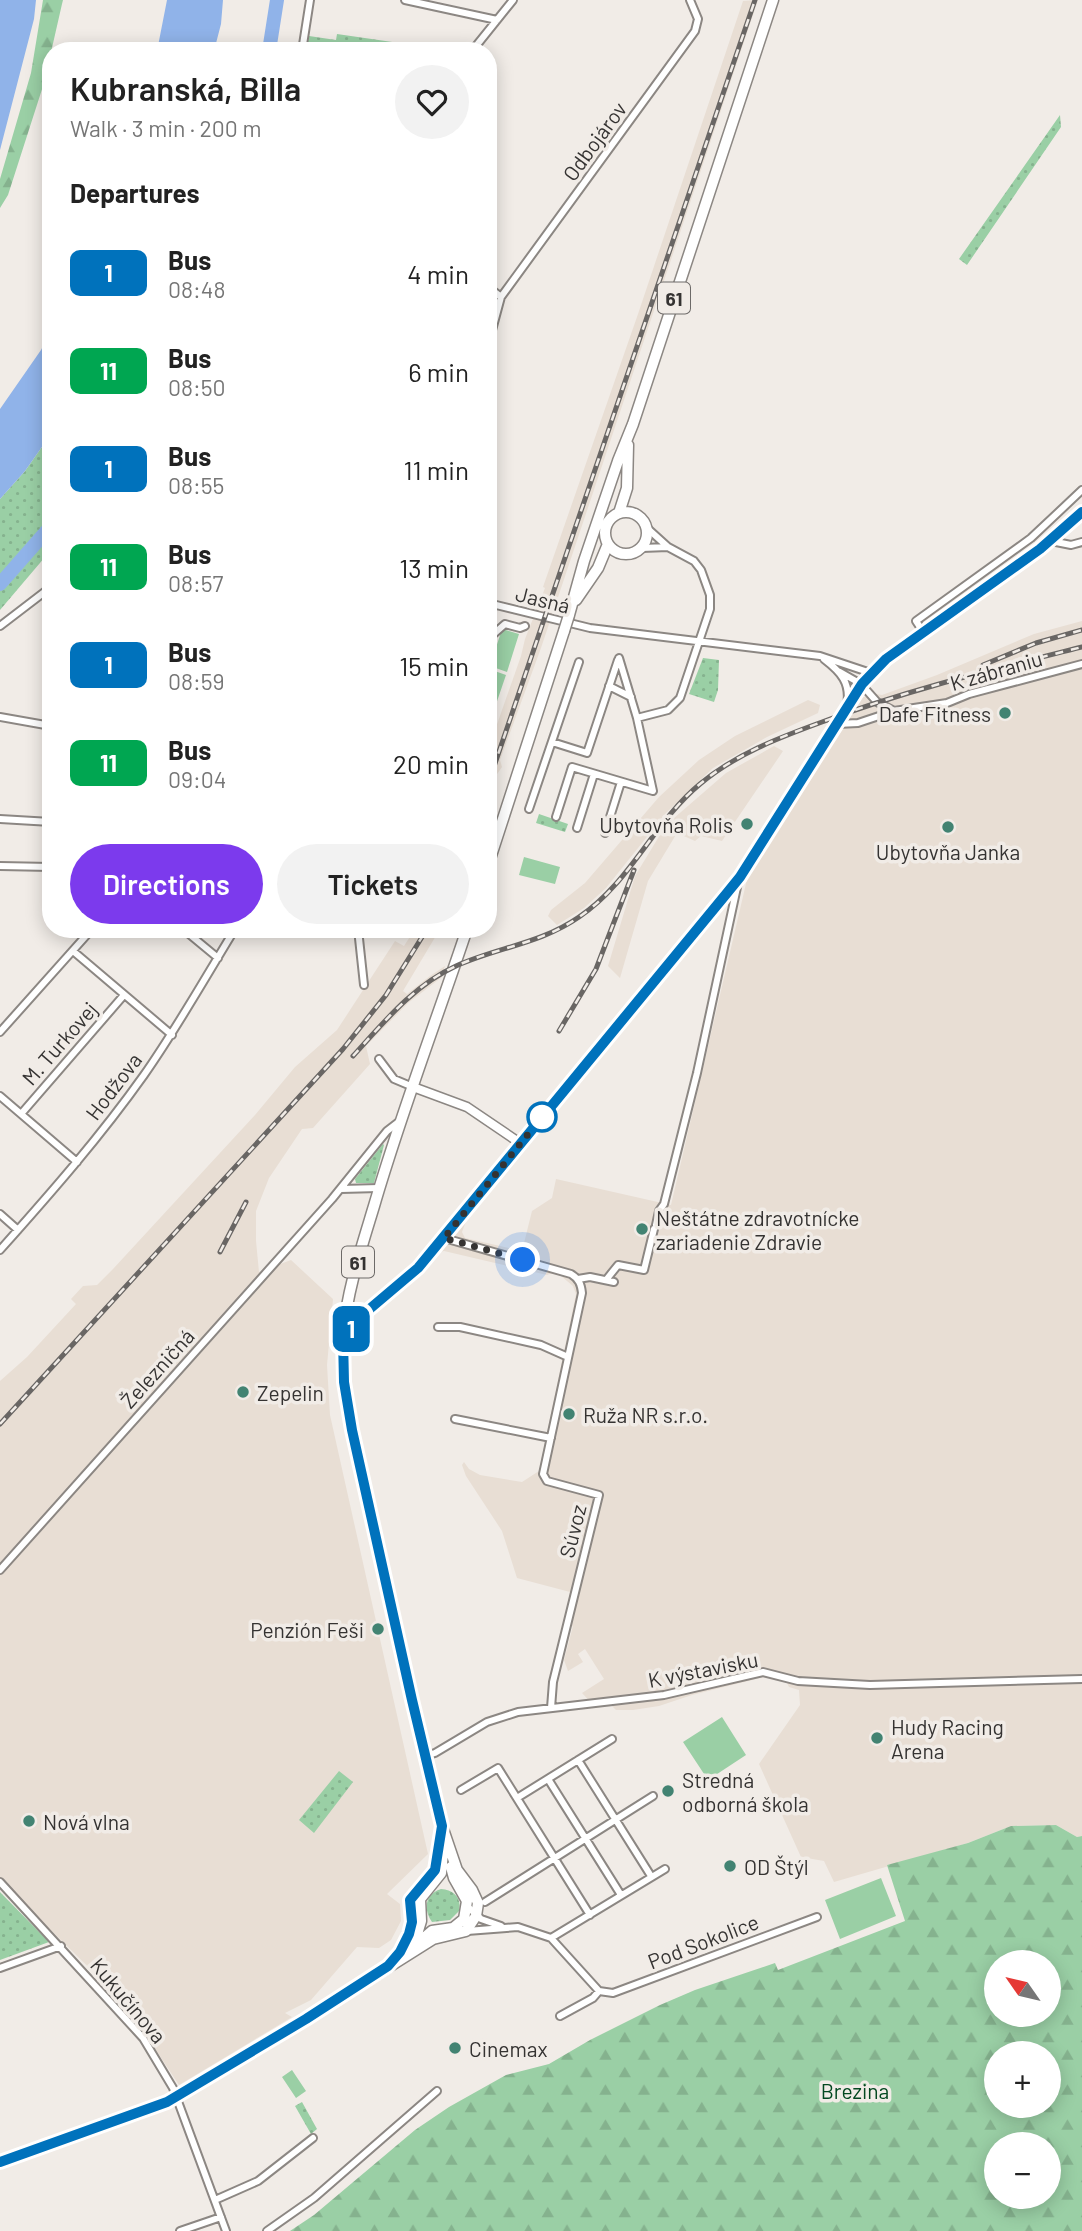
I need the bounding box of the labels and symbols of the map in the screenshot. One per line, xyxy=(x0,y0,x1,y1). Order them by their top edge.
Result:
street label: Odbojárov xyxy=(557,97,631,185)
road number: 61 xyxy=(658,282,690,314)
street label: Jasná xyxy=(513,580,573,618)
street label: K zábraniu xyxy=(947,645,1045,695)
place label: Dafe Fitness xyxy=(879,701,991,726)
marker: Dafe Fitness xyxy=(997,705,1013,721)
place label: Ubytovňa Rolis xyxy=(599,812,733,837)
marker: Ubytovňa Rolis xyxy=(739,816,755,832)
marker: Ubytovňa Janka xyxy=(940,819,956,835)
place label: Ubytovňa Janka xyxy=(876,839,1020,864)
street label: M. Turkovej xyxy=(16,996,102,1090)
street label: Hodžova xyxy=(80,1048,146,1124)
unlabelled marker xyxy=(527,1102,557,1132)
place label: Neštátne zdravotnícke zariadenie Zdravie xyxy=(656,1205,860,1254)
marker: Neštátne zdravotnícke zariadenie Zdravie xyxy=(634,1221,650,1237)
your location xyxy=(505,1242,540,1277)
road number: 61 xyxy=(342,1246,374,1278)
line badge: 1 xyxy=(328,1306,374,1352)
street label: Železničná xyxy=(115,1323,199,1413)
place label: Zepelin xyxy=(257,1380,324,1405)
marker: Zepelin xyxy=(235,1384,251,1400)
place label: Ruža NR s.r.o. xyxy=(583,1402,708,1427)
marker: Ruža NR s.r.o. xyxy=(561,1406,577,1422)
street label: Súvoz xyxy=(553,1502,591,1560)
place label: Penzión Feši xyxy=(250,1617,364,1642)
marker: Penzión Feši xyxy=(370,1621,386,1637)
street label: K výstavisku xyxy=(646,1646,760,1692)
place label: Hudy Racing Arena xyxy=(891,1714,1004,1763)
marker: Hudy Racing Arena xyxy=(869,1730,885,1746)
place label: Stredná odborná škola xyxy=(682,1767,809,1816)
marker: Stredná odborná škola xyxy=(660,1783,676,1799)
place label: Nová vlna xyxy=(43,1809,130,1834)
marker: Nová vlna xyxy=(21,1813,37,1829)
place label: OD Štýl xyxy=(744,1854,809,1879)
marker: OD Štýl xyxy=(722,1858,738,1874)
street label: Pod Sokolice xyxy=(644,1908,762,1974)
north arrow xyxy=(984,1950,1060,2026)
street label: Kukučínova xyxy=(86,1952,172,2048)
place label: Cinemax xyxy=(469,2036,548,2061)
marker: Cinemax xyxy=(447,2040,463,2056)
park label: Brezina xyxy=(821,2078,889,2103)

